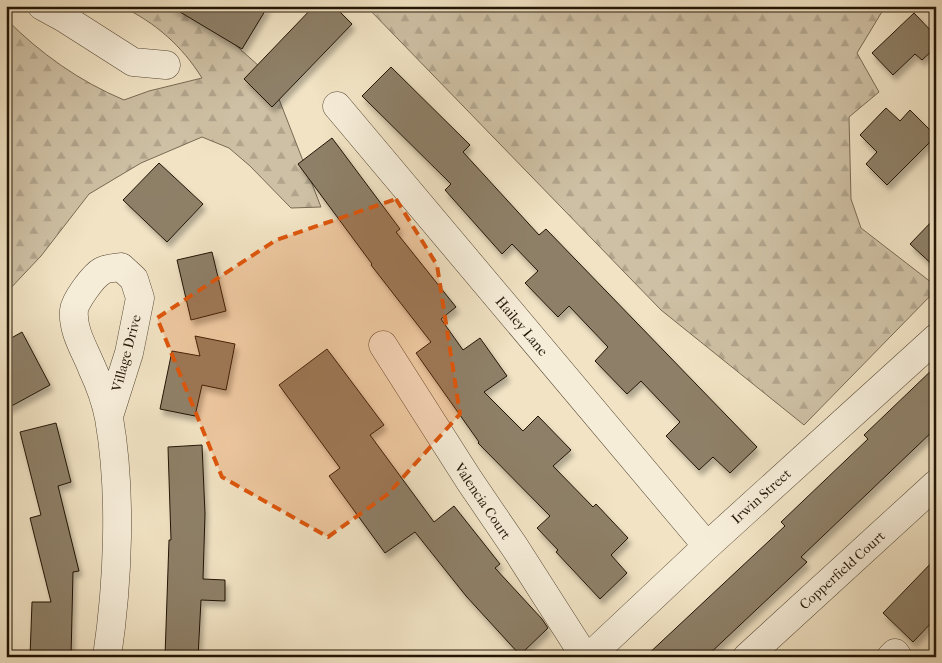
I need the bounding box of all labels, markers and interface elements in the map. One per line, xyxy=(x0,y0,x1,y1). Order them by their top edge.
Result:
street label: Hailey Lane xyxy=(492,293,551,360)
street label: Village Drive xyxy=(108,313,145,394)
street label: Valencia Court xyxy=(450,459,514,543)
street label: Irwin Street xyxy=(728,465,795,527)
street label: Copperfield Court xyxy=(796,528,889,613)

